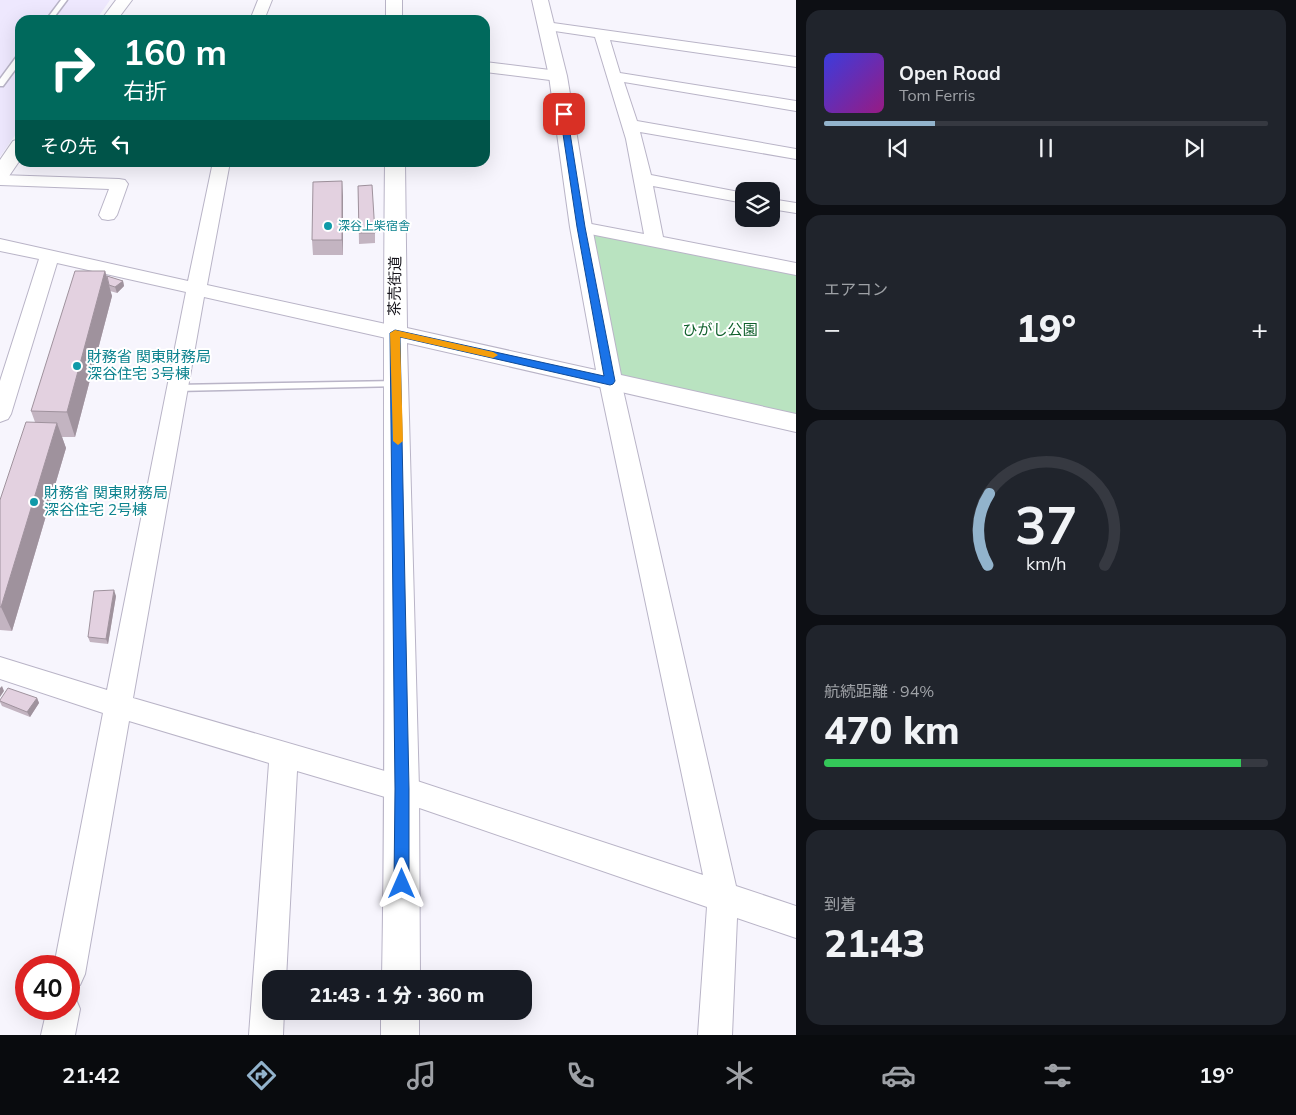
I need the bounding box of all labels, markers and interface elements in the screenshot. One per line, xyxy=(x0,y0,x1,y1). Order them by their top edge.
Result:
text: 160 m xyxy=(123,30,227,74)
icon: right xyxy=(40,35,105,100)
text: Open Road xyxy=(899,61,1001,85)
text: 右折 xyxy=(123,77,167,105)
text: Tom Ferris xyxy=(899,85,976,105)
pin xyxy=(543,93,585,135)
icon: arrive xyxy=(550,100,578,128)
icon: left xyxy=(107,130,135,158)
text: その先 xyxy=(40,134,97,158)
icon: previous xyxy=(884,134,912,162)
icon: pause xyxy=(1032,134,1060,162)
icon: next xyxy=(1180,134,1208,162)
map controls xyxy=(735,182,780,227)
button: layers xyxy=(735,182,780,227)
place label: 深谷上柴宿舎 xyxy=(338,218,410,233)
marker: 深谷上柴宿舎 xyxy=(322,220,334,232)
street label: 茶売街道 xyxy=(384,256,405,316)
text: エアコン xyxy=(824,279,888,299)
text: 19° xyxy=(1016,304,1076,352)
text: − xyxy=(824,311,841,346)
text: + xyxy=(1251,311,1268,346)
park label: ひがし公園 xyxy=(682,320,758,339)
place label: 財務省 関東財務局 深谷住宅 3号棟 xyxy=(87,347,211,383)
marker: 財務省 関東財務局 深谷住宅 3号棟 xyxy=(71,360,83,372)
place label: 財務省 関東財務局 深谷住宅 2号棟 xyxy=(44,483,168,519)
text: 37 xyxy=(1015,492,1077,557)
marker: 財務省 関東財務局 深谷住宅 2号棟 xyxy=(28,496,40,508)
text: km/h xyxy=(1026,552,1066,574)
text: 航続距離 · 94% xyxy=(824,681,934,701)
text: 470 km xyxy=(824,706,960,754)
position arrow xyxy=(375,857,427,909)
text: 到着 xyxy=(824,894,856,914)
text: 21:43 xyxy=(824,919,925,967)
speed limit sign: 40 xyxy=(15,955,80,1020)
text: 21:43 · 1 分 · 360 m xyxy=(310,983,484,1007)
icon: directions xyxy=(244,1058,279,1093)
icon: music xyxy=(404,1058,439,1093)
icon: phone xyxy=(563,1058,598,1093)
icon: climate xyxy=(722,1058,757,1093)
icon: car xyxy=(881,1058,916,1093)
icon: filters xyxy=(1040,1058,1075,1093)
text: 21:42 xyxy=(62,1061,120,1089)
text: 19° xyxy=(1199,1061,1234,1089)

